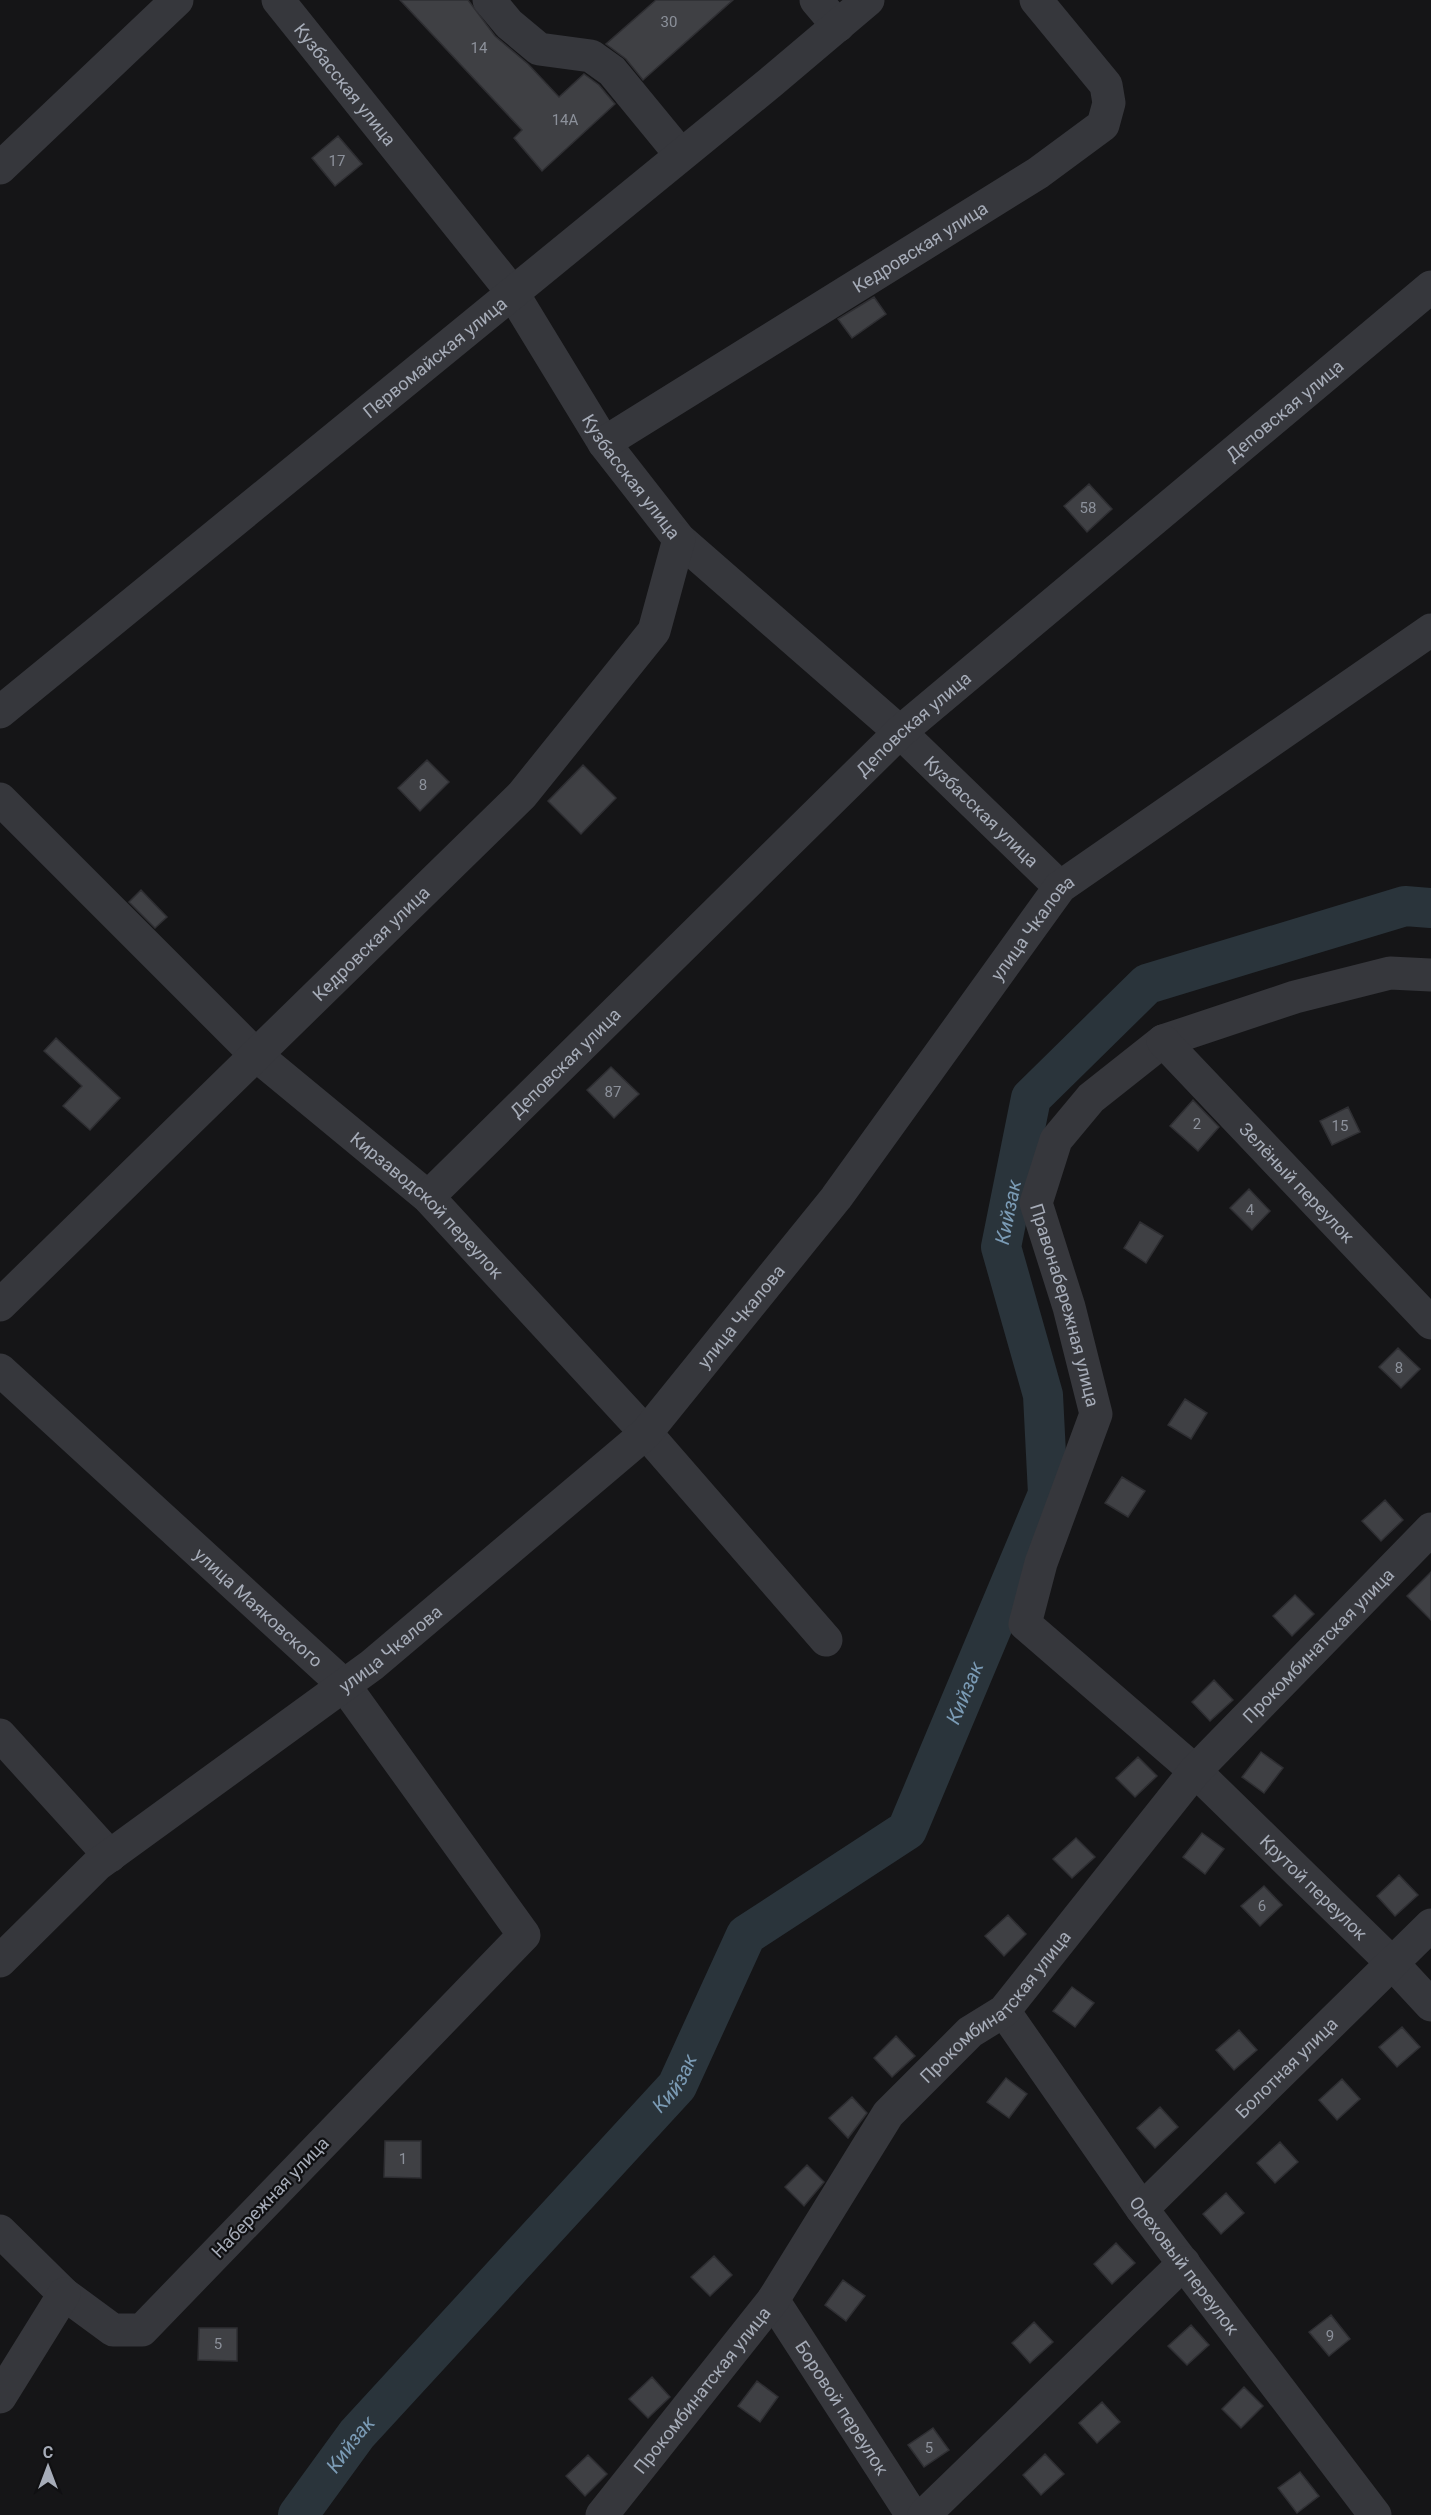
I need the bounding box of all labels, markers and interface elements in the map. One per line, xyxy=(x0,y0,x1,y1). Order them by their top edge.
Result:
house number: 30 xyxy=(661,13,677,31)
street label: Кузбасская улица xyxy=(290,19,401,150)
house number: 14 xyxy=(471,39,488,57)
house number: 14А xyxy=(552,111,579,129)
house number: 17 xyxy=(329,152,345,170)
street label: Кедровская улица xyxy=(848,197,991,296)
street label: Первомайская улица xyxy=(358,292,510,422)
street label: Деповская улица xyxy=(1221,355,1347,465)
street label: Кузбасская улица xyxy=(578,410,685,543)
house number: 58 xyxy=(1080,499,1096,517)
street label: Деповская улица xyxy=(851,667,975,780)
street label: Кузбасская улица xyxy=(920,751,1043,871)
house number: 8 xyxy=(419,776,427,794)
street label: улица Чкалова xyxy=(986,870,1078,984)
street label: Кедровская улица xyxy=(308,881,433,1005)
street label: Деповская улица xyxy=(505,1003,624,1121)
house number: 87 xyxy=(605,1083,621,1101)
house number: 2 xyxy=(1193,1115,1201,1133)
house number: 15 xyxy=(1332,1117,1348,1135)
street label: Зелёный переулок xyxy=(1235,1118,1359,1247)
street label: Кирзаводской переулок xyxy=(347,1127,508,1283)
water label: Кийзак xyxy=(990,1177,1026,1247)
street label: Правонабережная улица xyxy=(1026,1201,1104,1409)
house number: 4 xyxy=(1246,1201,1255,1219)
street label: улица Чкалова xyxy=(693,1260,789,1372)
house number: 8 xyxy=(1395,1359,1403,1377)
street label: улица Маяковского xyxy=(190,1543,327,1671)
street label: Прокомбинатская улица xyxy=(1238,1563,1398,1727)
street label: улица Чкалова xyxy=(334,1600,446,1696)
water label: Кийзак xyxy=(941,1657,989,1728)
street label: Крутой переулок xyxy=(1256,1830,1372,1944)
house number: 6 xyxy=(1258,1897,1266,1915)
street label: Прокомбинатская улица xyxy=(915,1926,1075,2087)
street label: Болотная улица xyxy=(1231,2013,1341,2122)
water label: Кийзак xyxy=(647,2050,702,2118)
street label: Набережная улица xyxy=(207,2132,333,2262)
house number: 1 xyxy=(399,2150,407,2168)
street label: Ореховый переулок xyxy=(1126,2192,1244,2339)
street label: Прокомбинатская улица xyxy=(629,2302,774,2477)
house number: 9 xyxy=(1326,2327,1334,2345)
house number: 5 xyxy=(214,2335,222,2353)
street label: Боровой переулок xyxy=(791,2337,894,2479)
water label: Кийзак xyxy=(321,2410,380,2477)
north arrow xyxy=(18,2437,78,2497)
house number: 5 xyxy=(925,2439,933,2457)
text: С xyxy=(43,2443,53,2462)

